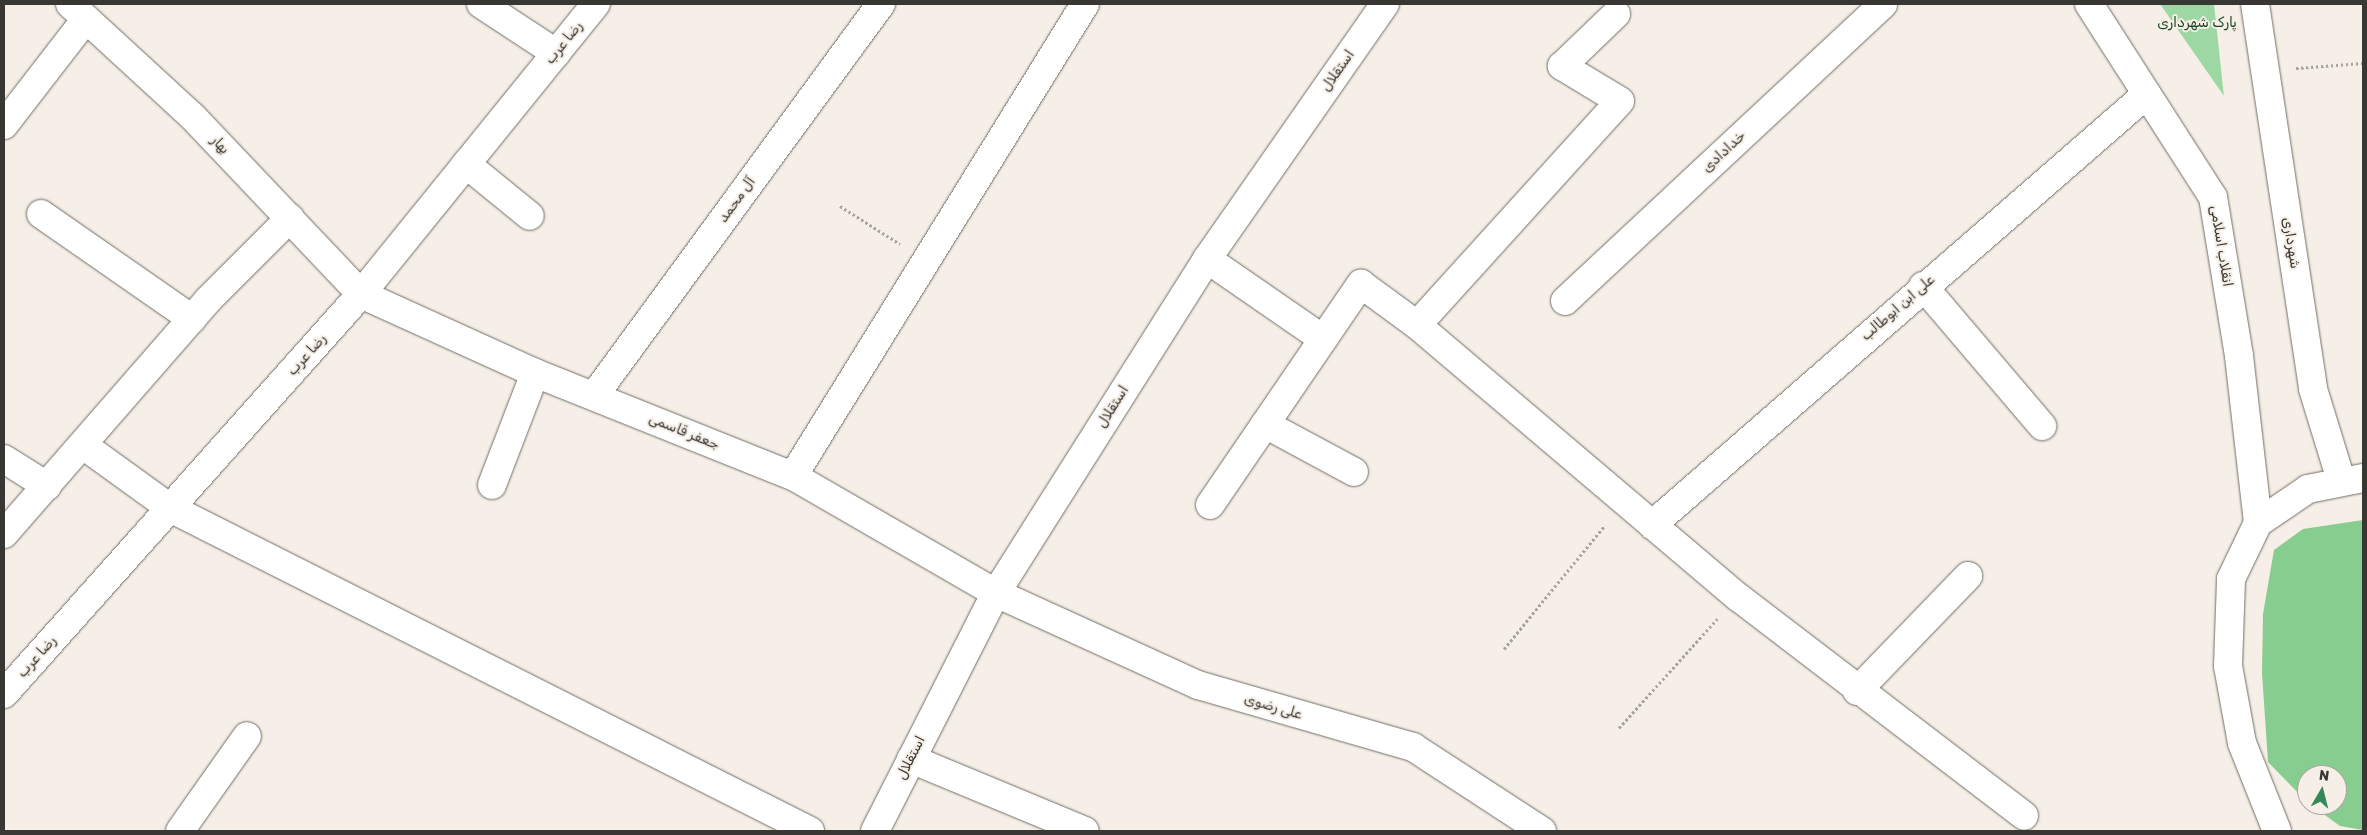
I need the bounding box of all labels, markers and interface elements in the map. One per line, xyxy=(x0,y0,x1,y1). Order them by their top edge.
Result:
park label: پارک شهرداری xyxy=(2157,15,2237,31)
street label: رضا عرب xyxy=(542,18,586,68)
street label: استقلال xyxy=(1318,47,1358,95)
street label: خدادادی xyxy=(1699,128,1749,176)
street label: بهار xyxy=(207,132,233,158)
street label: آل محمد xyxy=(715,174,759,226)
street label: انقلاب اسلامی xyxy=(2206,204,2236,288)
street label: شهرداری xyxy=(2279,216,2303,270)
street label: علی ابن ابوطالب xyxy=(1858,272,1938,344)
street label: رضا عرب xyxy=(284,331,330,379)
street label: استقلال xyxy=(1094,383,1132,431)
street label: جعفر قاسمی xyxy=(646,410,722,454)
street label: رضا عرب xyxy=(14,633,60,681)
street label: علی رضوی xyxy=(1242,691,1304,723)
street label: استقلال xyxy=(893,733,929,783)
north arrow xyxy=(2297,765,2347,815)
text: N xyxy=(2318,767,2330,785)

